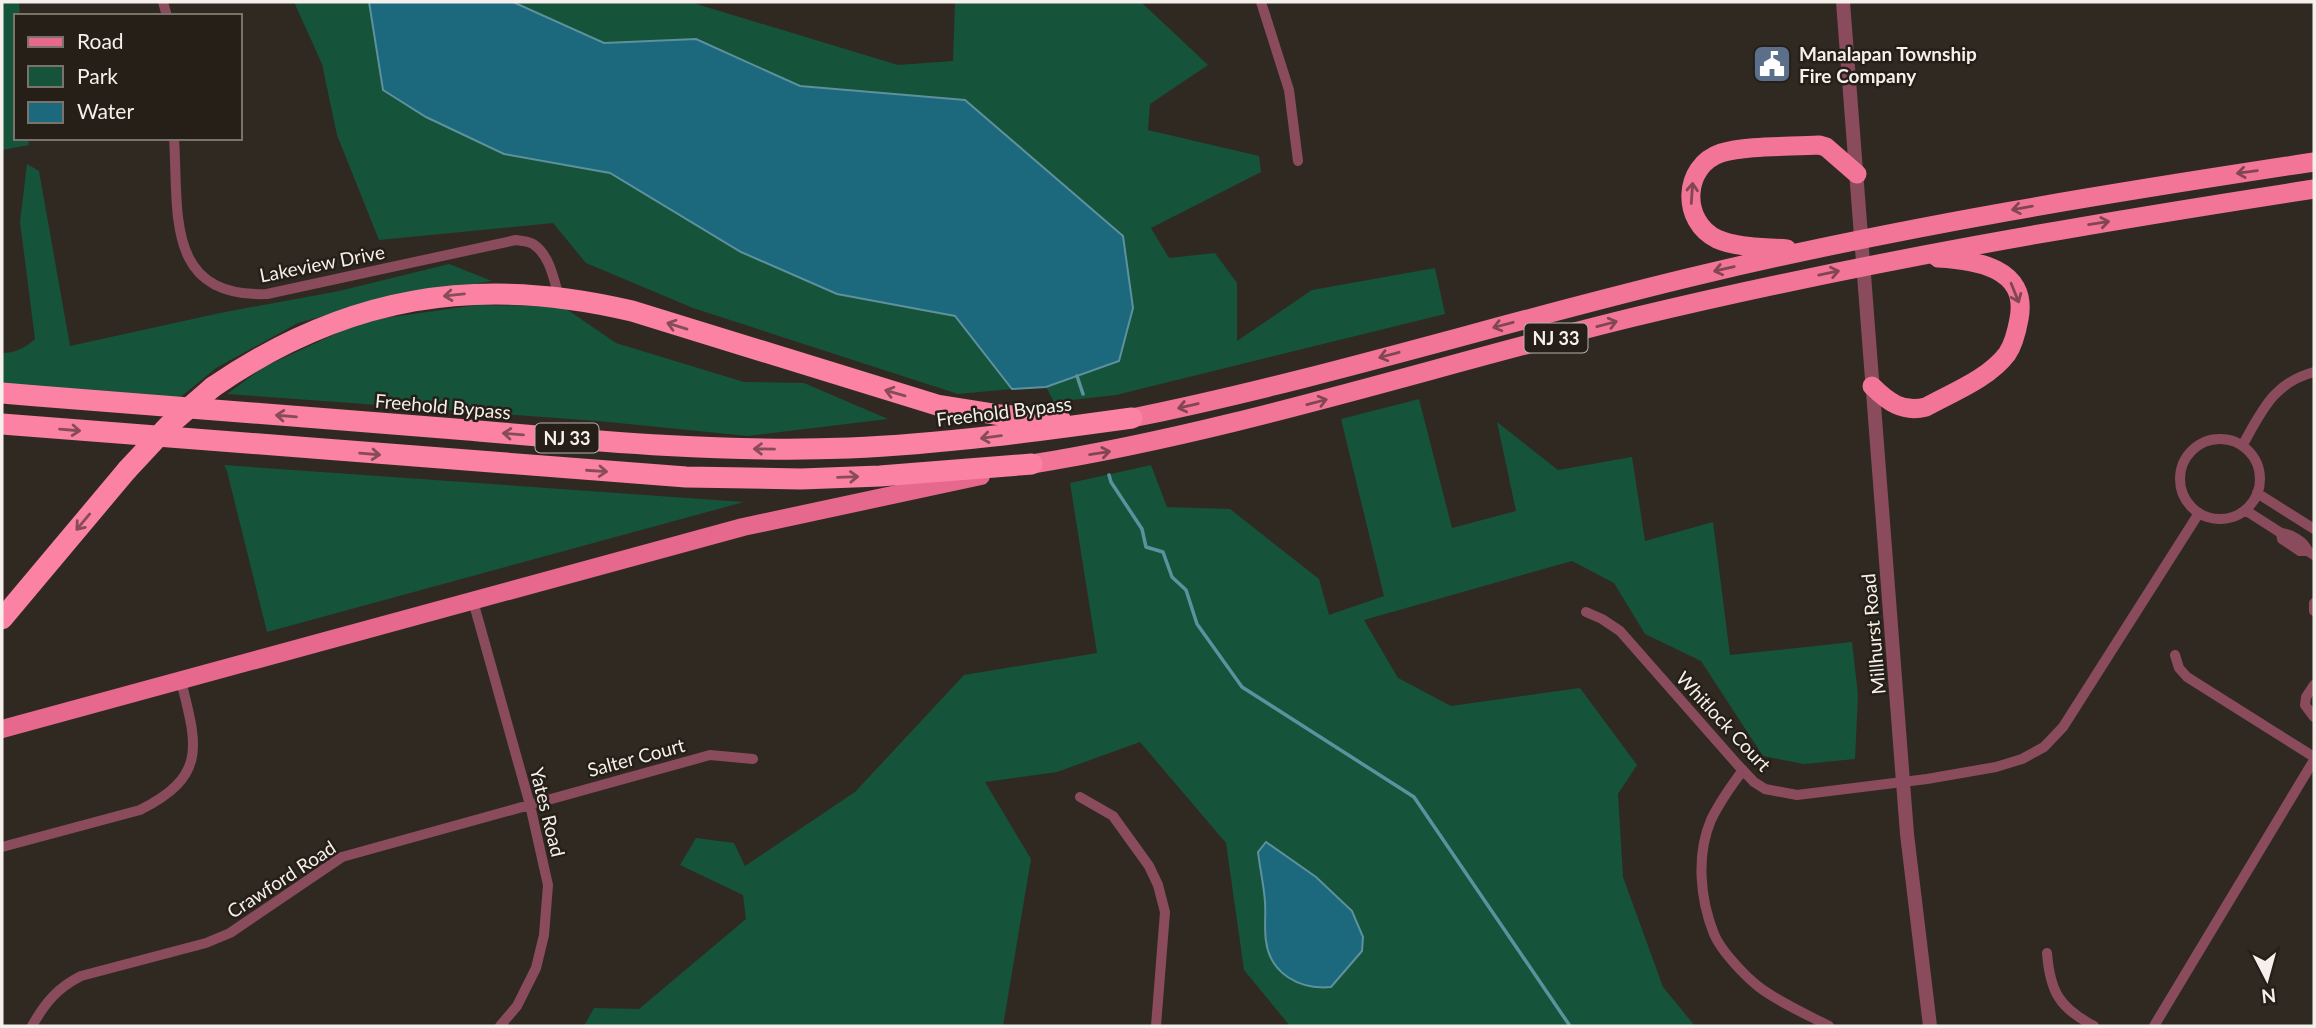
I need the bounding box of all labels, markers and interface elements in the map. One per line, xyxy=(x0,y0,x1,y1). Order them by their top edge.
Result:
legend xyxy=(14,14,242,140)
text: Road xyxy=(77,28,124,53)
place label: Manalapan Township Fire Company xyxy=(1799,42,1977,87)
public building icon: Manalapan Township Fire Company xyxy=(1751,43,1793,85)
text: Park xyxy=(77,63,118,88)
text: Water xyxy=(77,98,134,123)
one-way arrow xyxy=(2236,166,2259,179)
one-way arrow xyxy=(1686,182,1699,205)
one-way arrow xyxy=(2011,202,2034,215)
one-way arrow xyxy=(2088,216,2110,229)
street label: Lakeview Drive xyxy=(257,240,387,286)
one-way arrow xyxy=(1713,263,1736,276)
one-way arrow xyxy=(1817,265,1840,279)
one-way arrow xyxy=(2010,282,2023,303)
one-way arrow xyxy=(443,289,466,302)
one-way arrow xyxy=(1596,317,1618,330)
one-way arrow xyxy=(667,318,689,331)
one-way arrow xyxy=(1492,319,1515,332)
road number: NJ 33 xyxy=(1524,324,1588,352)
one-way arrow xyxy=(1379,349,1401,362)
one-way arrow xyxy=(884,385,906,398)
street label: Freehold Bypass xyxy=(374,389,512,423)
street label: Freehold Bypass xyxy=(935,391,1073,431)
one-way arrow xyxy=(1305,395,1327,408)
one-way arrow xyxy=(1177,399,1200,413)
one-way arrow xyxy=(275,409,298,422)
one-way arrow xyxy=(58,424,81,437)
road number: NJ 33 xyxy=(536,424,598,452)
one-way arrow xyxy=(502,427,525,440)
one-way arrow xyxy=(980,431,1003,444)
one-way arrow xyxy=(753,442,776,456)
one-way arrow xyxy=(1088,446,1111,459)
one-way arrow xyxy=(358,448,381,461)
one-way arrow xyxy=(585,465,608,478)
one-way arrow xyxy=(837,471,860,484)
one-way arrow xyxy=(75,513,91,531)
street label: Millhurst Road xyxy=(1856,573,1890,695)
street label: Whitlock Court xyxy=(1672,666,1776,776)
street label: Salter Court xyxy=(585,733,687,781)
street label: Yates Road xyxy=(526,765,570,859)
street label: Crawford Road xyxy=(222,835,340,923)
north arrow xyxy=(2232,944,2302,1014)
text: N xyxy=(2260,984,2277,1009)

